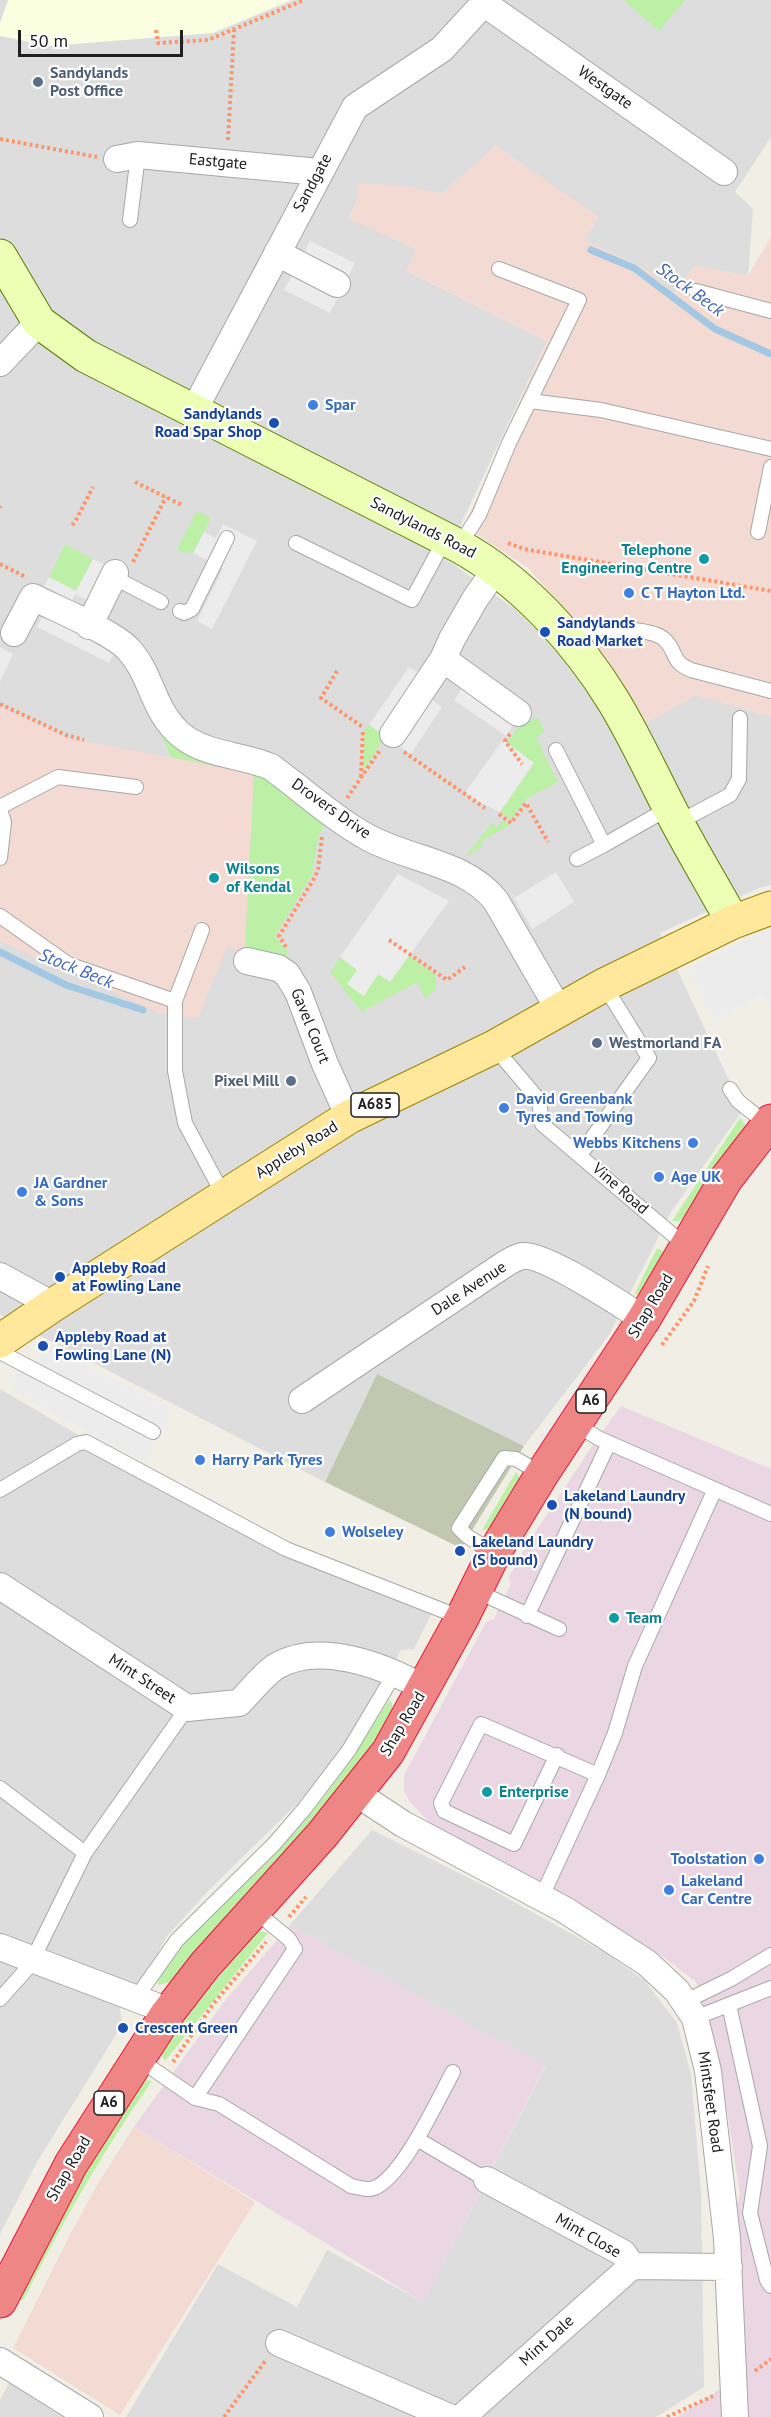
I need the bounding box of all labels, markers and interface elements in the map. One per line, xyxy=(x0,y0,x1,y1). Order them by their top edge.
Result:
scale bar xyxy=(21,18,186,56)
text: 50 m xyxy=(29,29,68,52)
street label: Westgate xyxy=(574,62,636,114)
place label: Sandylands Post Office xyxy=(50,63,128,101)
marker: Sandylands Post Office xyxy=(31,75,45,89)
street label: Eastgate xyxy=(188,150,248,174)
street label: Sandgate xyxy=(290,150,336,216)
water label: Stock Beck xyxy=(652,258,728,322)
place label: Spar xyxy=(325,395,356,415)
marker: Spar xyxy=(306,398,320,412)
place label: Sandylands Road Spar Shop xyxy=(155,404,262,442)
marker: Sandylands Road Spar Shop xyxy=(267,416,281,430)
street label: Sandylands Road xyxy=(367,493,479,563)
place label: Telephone Engineering Centre xyxy=(561,540,692,578)
marker: Telephone Engineering Centre xyxy=(697,552,711,566)
place label: C T Hayton Ltd. xyxy=(641,583,746,603)
marker: C T Hayton Ltd. xyxy=(622,586,636,600)
place label: Sandylands Road Market xyxy=(557,613,643,651)
marker: Sandylands Road Market xyxy=(538,625,552,639)
street label: Drovers Drive xyxy=(288,775,374,843)
place label: Wilsons of Kendal xyxy=(226,859,291,897)
marker: Wilsons of Kendal xyxy=(207,871,221,885)
water label: Stock Beck xyxy=(36,944,116,994)
street label: Gavel Court xyxy=(286,986,334,1066)
place label: Westmorland FA xyxy=(609,1033,721,1053)
marker: Westmorland FA xyxy=(590,1036,604,1050)
place label: Pixel Mill xyxy=(214,1071,279,1091)
marker: Pixel Mill xyxy=(284,1074,298,1088)
place label: David Greenbank Tyres and Towing xyxy=(516,1089,633,1127)
road number: A685 xyxy=(351,1093,399,1117)
marker: David Greenbank Tyres and Towing xyxy=(497,1101,511,1115)
street label: Appleby Road xyxy=(252,1117,342,1183)
place label: Webbs Kitchens xyxy=(573,1133,681,1153)
marker: Webbs Kitchens xyxy=(686,1136,700,1150)
street label: Vine Road xyxy=(588,1159,652,1219)
place label: Age UK xyxy=(671,1167,721,1187)
marker: Age UK xyxy=(652,1170,666,1184)
place label: JA Gardner & Sons xyxy=(34,1173,107,1211)
marker: JA Gardner & Sons xyxy=(15,1185,29,1199)
place label: Appleby Road at Fowling Lane xyxy=(72,1258,181,1296)
street label: Dale Avenue xyxy=(428,1258,510,1320)
marker: Appleby Road at Fowling Lane xyxy=(53,1270,67,1284)
street label: Shap Road xyxy=(624,1270,678,1342)
place label: Appleby Road at Fowling Lane (N) xyxy=(55,1327,171,1365)
marker: Appleby Road at Fowling Lane (N) xyxy=(36,1339,50,1353)
road number: A6 xyxy=(576,1389,606,1413)
place label: Harry Park Tyres xyxy=(212,1450,323,1470)
marker: Harry Park Tyres xyxy=(193,1453,207,1467)
place label: Lakeland Laundry (N bound) xyxy=(564,1486,685,1524)
marker: Lakeland Laundry (N bound) xyxy=(545,1498,559,1512)
place label: Wolseley xyxy=(342,1522,403,1542)
marker: Wolseley xyxy=(323,1525,337,1539)
place label: Lakeland Laundry (S bound) xyxy=(472,1532,593,1570)
marker: Lakeland Laundry (S bound) xyxy=(453,1544,467,1558)
place label: Team xyxy=(626,1608,662,1628)
marker: Team xyxy=(607,1611,621,1625)
street label: Mint Street xyxy=(105,1650,179,1708)
street label: Shap Road xyxy=(376,1688,430,1760)
place label: Enterprise xyxy=(499,1782,569,1802)
marker: Enterprise xyxy=(480,1785,494,1799)
place label: Toolstation xyxy=(671,1849,747,1869)
marker: Toolstation xyxy=(752,1852,766,1866)
place label: Lakeland Car Centre xyxy=(681,1871,752,1909)
marker: Lakeland Car Centre xyxy=(662,1883,676,1897)
place label: Crescent Green xyxy=(135,2018,238,2038)
marker: Crescent Green xyxy=(116,2021,130,2035)
street label: Mintsfeet Road xyxy=(693,2050,727,2154)
road number: A6 xyxy=(94,2091,124,2115)
street label: Shap Road xyxy=(43,2133,95,2205)
street label: Mint Close xyxy=(552,2210,624,2262)
street label: Mint Dale xyxy=(516,2312,578,2370)

